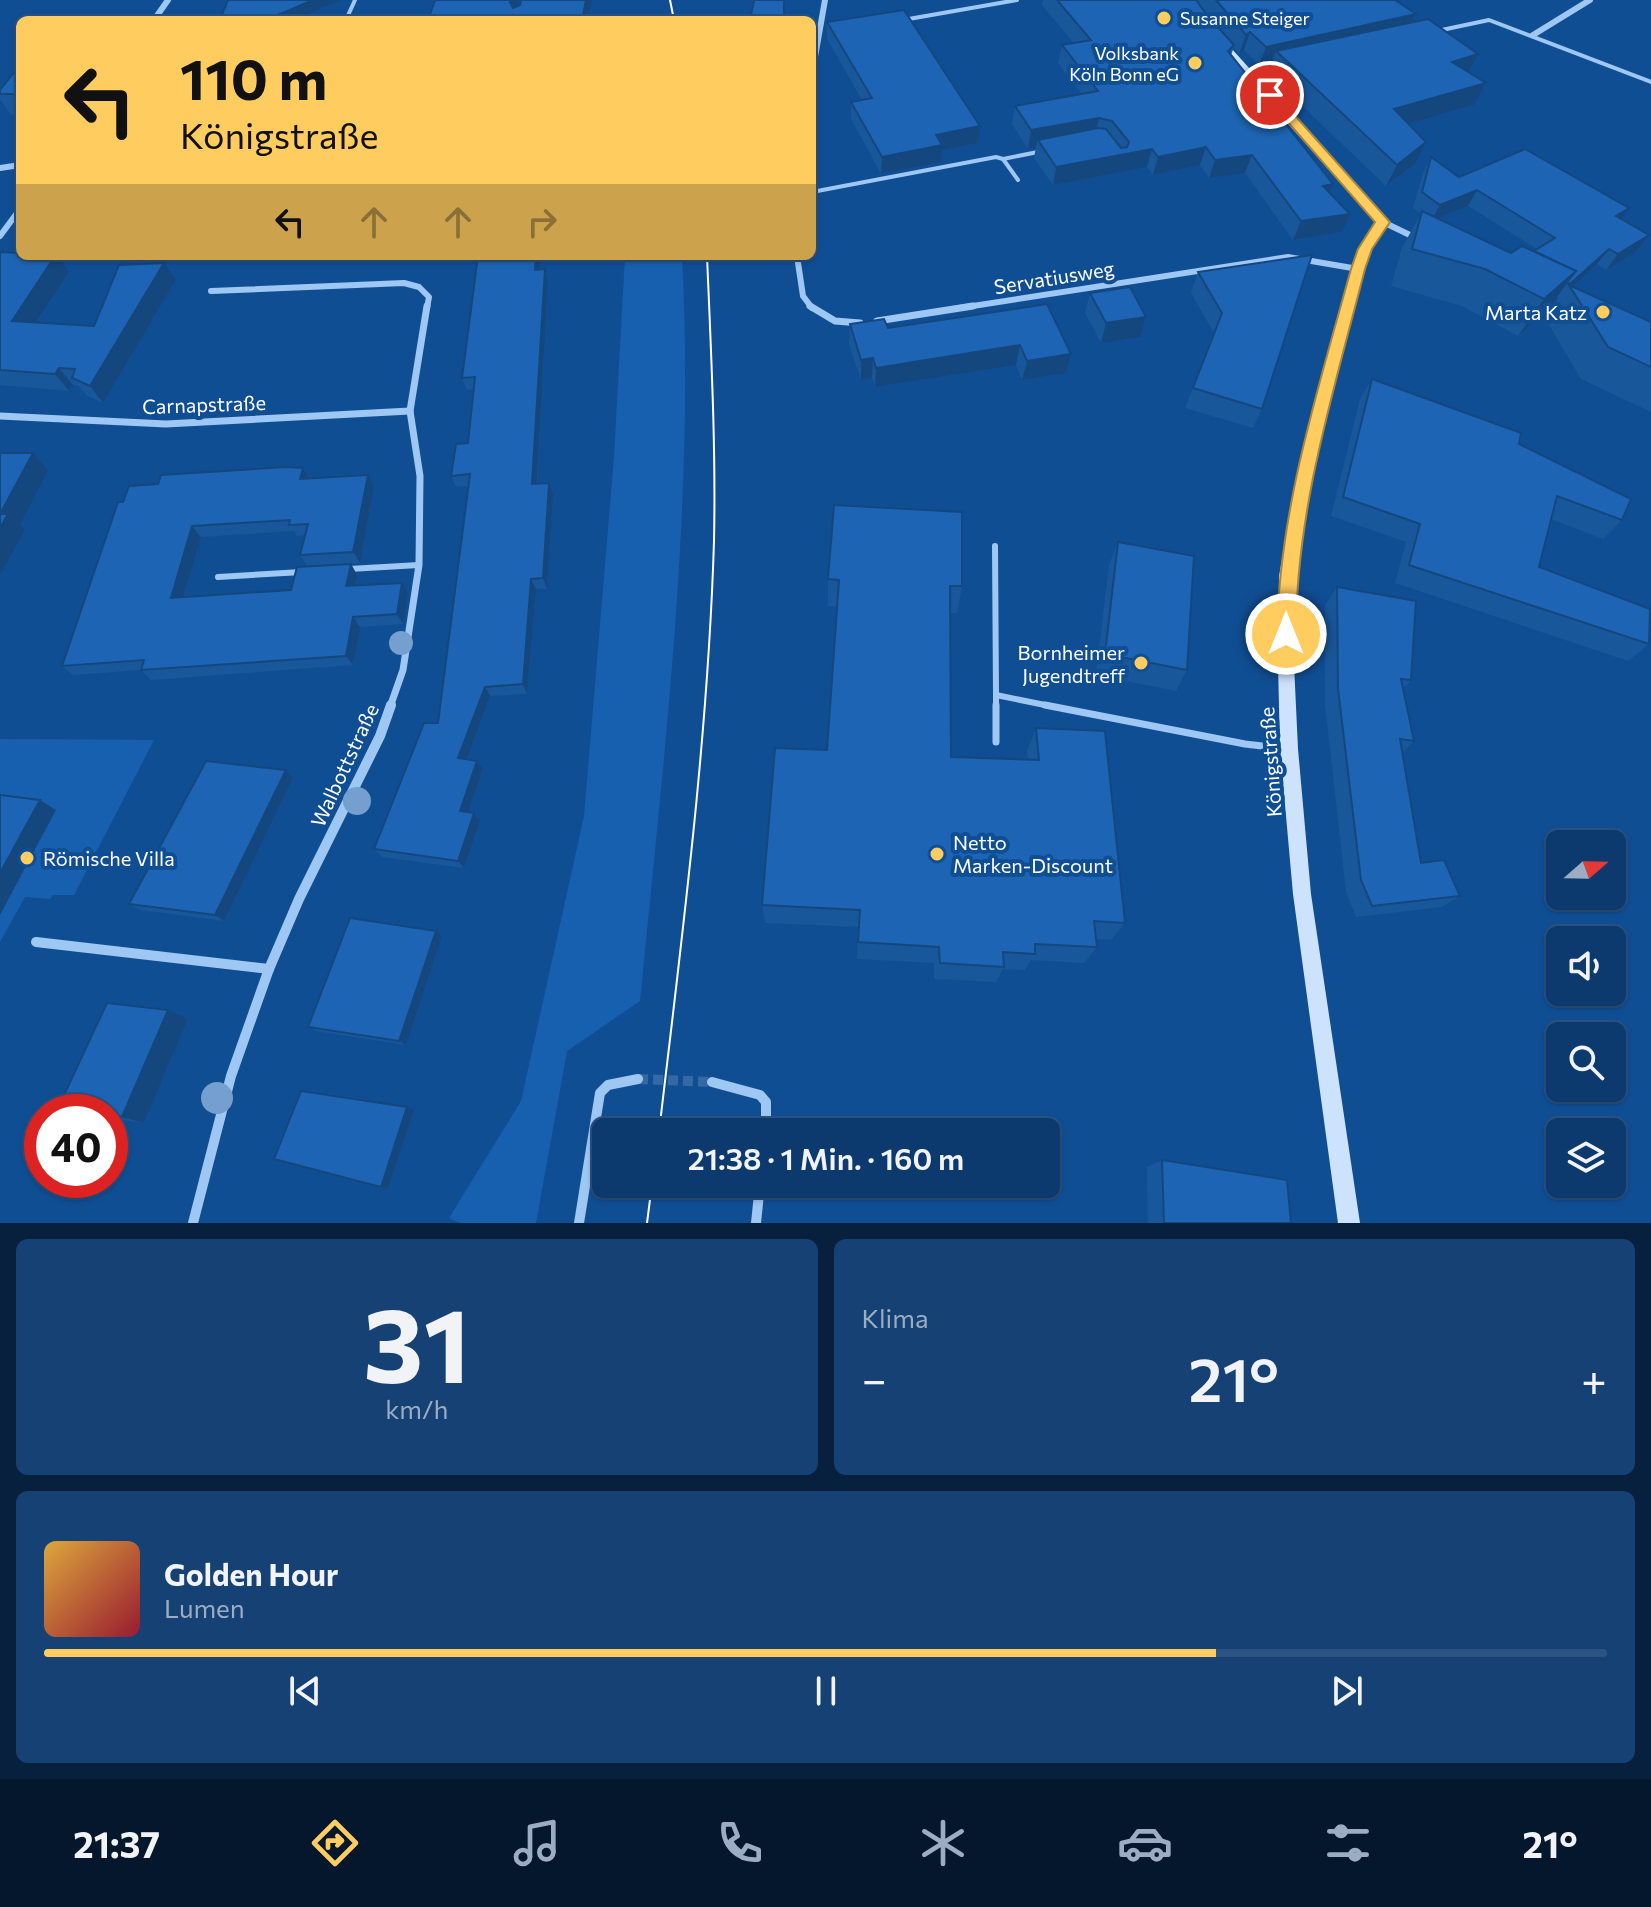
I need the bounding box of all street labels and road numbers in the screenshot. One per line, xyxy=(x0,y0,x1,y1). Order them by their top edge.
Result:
street label: Servatiusweg xyxy=(992,256,1116,298)
street label: Carnapstraße xyxy=(142,390,266,418)
street label: Walbottstraße xyxy=(305,700,383,830)
street label: Königstraße xyxy=(1254,706,1286,818)

